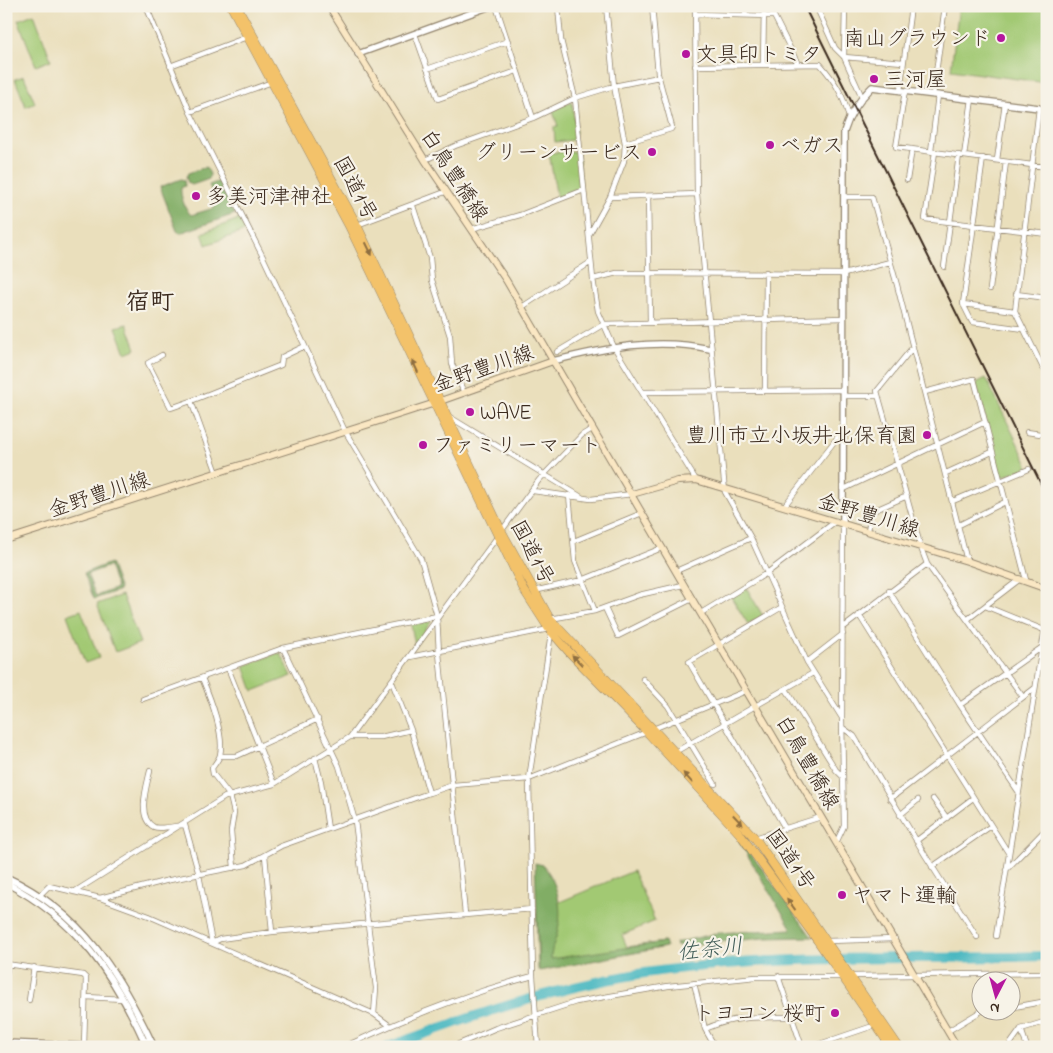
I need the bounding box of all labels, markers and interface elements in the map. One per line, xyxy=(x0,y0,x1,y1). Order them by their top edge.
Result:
place label: 南山グラウンド xyxy=(844,25,991,55)
marker: 南山グラウンド xyxy=(995,32,1007,44)
place label: 文具印トミタ xyxy=(696,41,822,71)
marker: 文具印トミタ xyxy=(680,48,692,60)
place label: 三河屋 xyxy=(884,66,947,96)
marker: 三河屋 xyxy=(868,73,880,85)
street label: 白鳥豊橋線 xyxy=(412,124,494,228)
place label: ベガス xyxy=(780,132,843,162)
place label: グリーンサービス xyxy=(475,139,642,169)
marker: ベガス xyxy=(764,139,776,151)
marker: グリーンサービス xyxy=(646,146,658,158)
street label: 国道1号 xyxy=(325,151,384,227)
place label: 多美河津神社 xyxy=(206,183,332,213)
marker: 多美河津神社 xyxy=(190,190,202,202)
one-way arrow xyxy=(365,242,373,256)
district label: 宿町 xyxy=(126,286,174,321)
street label: 金野豊川線 xyxy=(429,339,538,401)
one-way arrow xyxy=(410,359,418,373)
place label: WAVE xyxy=(480,399,532,429)
marker: WAVE xyxy=(464,406,476,418)
place label: 豊川市立小坂井北保育園 xyxy=(686,422,917,452)
marker: 豊川市立小坂井北保育園 xyxy=(921,429,933,441)
place label: ファミリーマート xyxy=(433,432,601,462)
marker: ファミリーマート xyxy=(417,439,429,451)
street label: 金野豊川線 xyxy=(45,465,154,526)
street label: 金野豊川線 xyxy=(814,487,923,547)
street label: 国道1号 xyxy=(502,515,561,591)
one-way arrow xyxy=(571,654,583,666)
street label: 白鳥豊橋線 xyxy=(767,710,846,816)
one-way arrow xyxy=(683,772,694,784)
one-way arrow xyxy=(732,814,744,826)
street label: 国道1号 xyxy=(757,823,822,897)
place label: ヤマト運輸 xyxy=(852,882,957,912)
marker: ヤマト運輸 xyxy=(836,889,848,901)
one-way arrow xyxy=(786,897,796,911)
water label: 佐奈川 xyxy=(676,932,745,970)
north arrow xyxy=(970,970,1020,1020)
text: N xyxy=(989,997,1001,1018)
place label: トヨコン 桜町 xyxy=(694,1000,825,1030)
marker: トヨコン 桜町 xyxy=(829,1007,841,1019)

